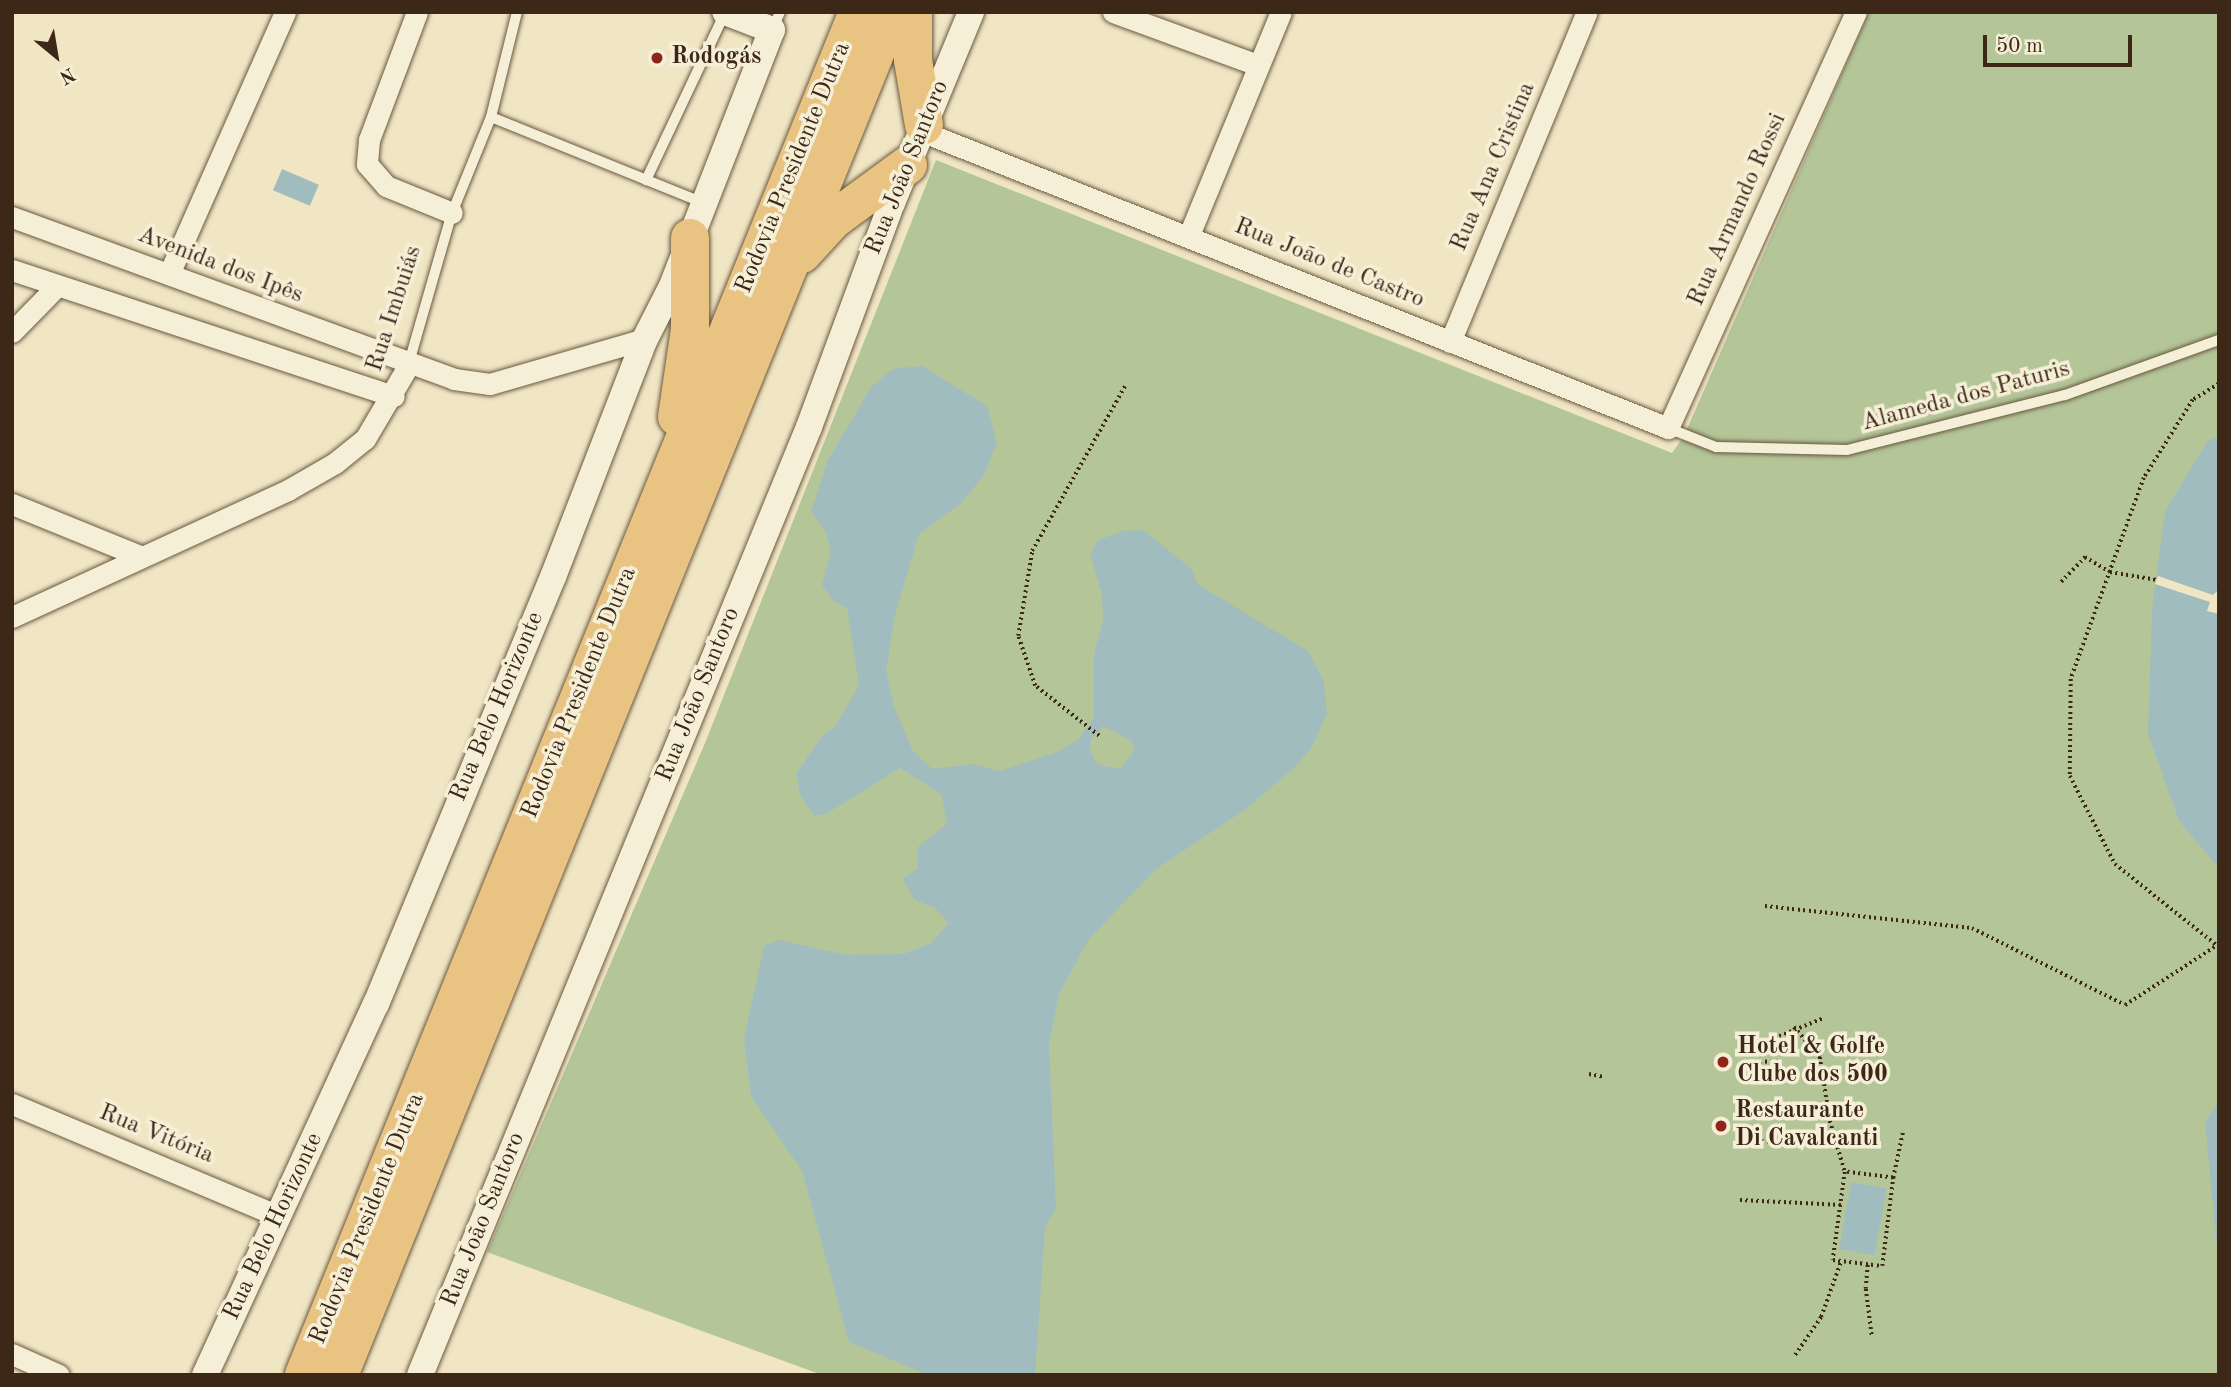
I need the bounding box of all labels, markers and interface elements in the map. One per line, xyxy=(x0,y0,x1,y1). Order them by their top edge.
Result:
north arrow xyxy=(21,21,91,91)
scale bar xyxy=(1986,21,2135,65)
text: 50 m xyxy=(1996,36,2043,57)
street label: Rodovia Presidente Dutra xyxy=(730,38,858,298)
place label: Rodogás xyxy=(671,44,761,72)
marker: Rodogás xyxy=(649,50,665,66)
text: N xyxy=(56,63,78,86)
street label: Rua João Santoro xyxy=(860,77,956,259)
street label: Rua Ana Cristina xyxy=(1445,78,1543,256)
street label: Rua Armando Rossi xyxy=(1683,109,1793,311)
street label: Rua João de Castro xyxy=(1230,213,1428,315)
street label: Avenida dos Ipês xyxy=(133,221,307,311)
street label: Rua Imbuiás xyxy=(361,242,429,376)
street label: Alameda dos Paturis xyxy=(1859,355,2073,439)
street label: Rodovia Presidente Dutra xyxy=(516,563,644,823)
street label: Rua João Santoro xyxy=(651,604,747,786)
street label: Rua Belo Horizonte xyxy=(445,608,551,806)
place label: Hotel & Golfe Clube dos 500 xyxy=(1737,1034,1888,1090)
marker: Hotel & Golfe Clube dos 500 xyxy=(1715,1054,1731,1070)
street label: Rodovia Presidente Dutra xyxy=(304,1089,432,1349)
place label: Restaurante Di Cavalcanti xyxy=(1735,1098,1878,1154)
street label: Rua Vitória xyxy=(95,1099,217,1171)
marker: Restaurante Di Cavalcanti xyxy=(1713,1118,1729,1134)
street label: Rua Belo Horizonte xyxy=(218,1129,330,1325)
street label: Rua João Santoro xyxy=(436,1129,532,1311)

